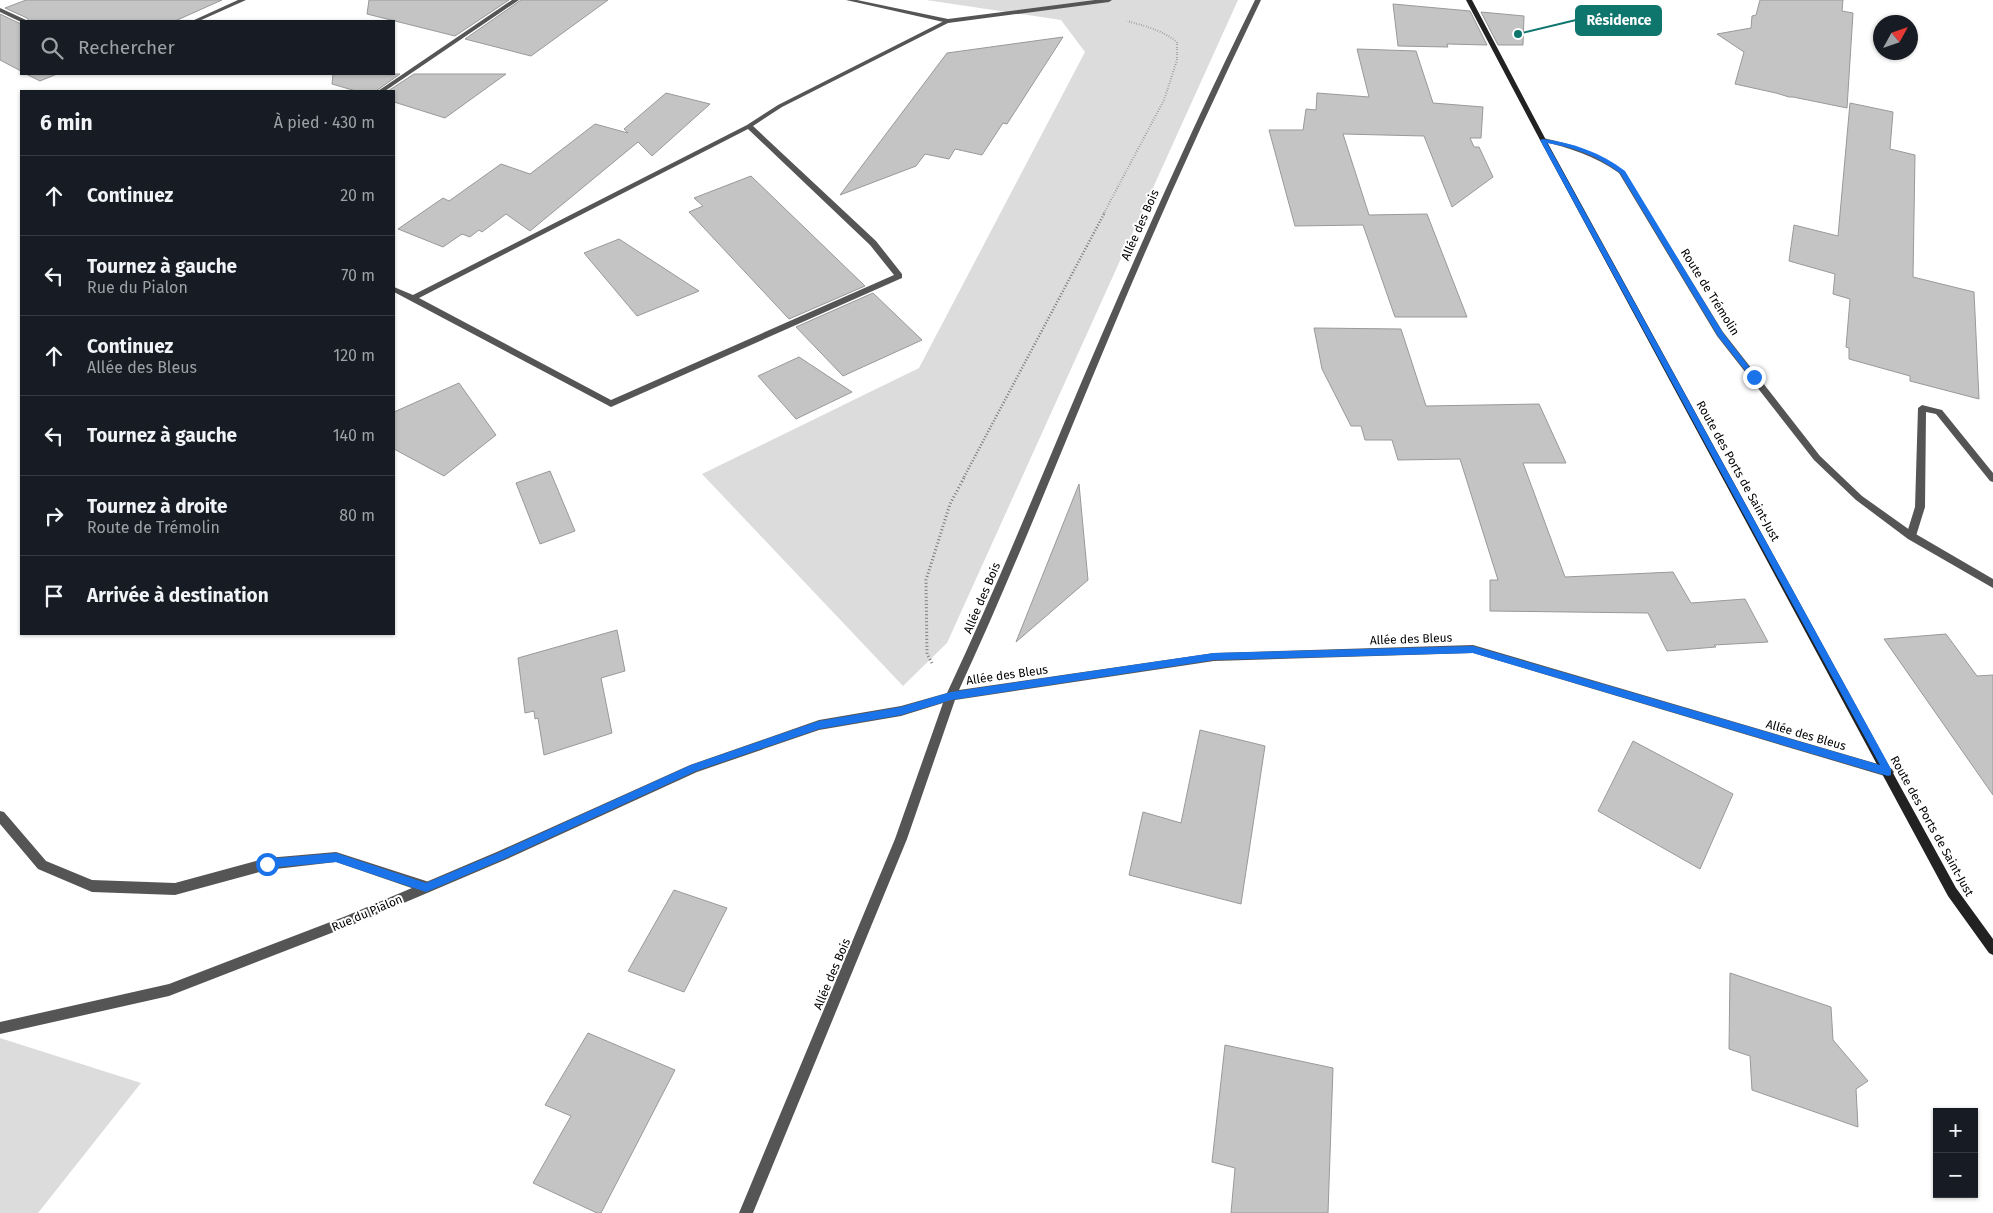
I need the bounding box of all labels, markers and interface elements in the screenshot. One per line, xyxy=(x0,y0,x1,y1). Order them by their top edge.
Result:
callout: Résidence xyxy=(1576,6,1661,35)
text: Résidence xyxy=(1586,12,1652,29)
north arrow xyxy=(1873,15,1918,60)
search box xyxy=(20,20,395,75)
icon: search xyxy=(38,34,66,62)
text: Rechercher xyxy=(78,36,175,59)
text: 6 min xyxy=(40,110,93,136)
text: À pied · 430 m xyxy=(274,113,375,132)
icon: ahead xyxy=(40,182,68,210)
text: Continuez xyxy=(87,184,173,207)
text: 20 m xyxy=(340,186,375,205)
street label: Allée des Bois xyxy=(1118,187,1162,263)
street label: Route de Trémolin xyxy=(1678,246,1742,338)
text: Tournez à gauche xyxy=(87,255,237,278)
icon: left xyxy=(40,262,68,290)
text: 70 m xyxy=(341,266,375,285)
text: Rue du Pialon xyxy=(87,278,188,297)
text: Continuez xyxy=(87,335,173,358)
icon: ahead xyxy=(40,342,68,370)
text: 120 m xyxy=(333,346,375,365)
text: Allée des Bleus xyxy=(87,358,197,377)
route end xyxy=(1743,366,1766,389)
street label: Route des Ports de Saint-Just xyxy=(1693,398,1783,544)
icon: left xyxy=(40,422,68,450)
text: Tournez à gauche xyxy=(87,424,237,447)
text: 140 m xyxy=(333,426,375,445)
text: Tournez à droite xyxy=(87,495,228,518)
icon: right xyxy=(40,502,68,530)
text: 80 m xyxy=(339,506,375,525)
text: Route de Trémolin xyxy=(87,518,220,537)
street label: Allée des Bois xyxy=(961,560,1003,636)
icon: arrive xyxy=(40,582,68,610)
text: Arrivée à destination xyxy=(87,584,269,607)
street label: Allée des Bleus xyxy=(1370,631,1453,647)
street label: Allée des Bleus xyxy=(965,662,1049,688)
street label: Allée des Bleus xyxy=(1764,717,1848,753)
street label: Route des Ports de Saint-Just xyxy=(1887,753,1977,899)
route start xyxy=(256,853,279,876)
street label: Rue du Pialon xyxy=(329,892,405,934)
street label: Allée des Bois xyxy=(811,936,853,1012)
map controls xyxy=(1933,1108,1978,1198)
button: + xyxy=(1933,1108,1978,1153)
button: − xyxy=(1933,1153,1978,1198)

